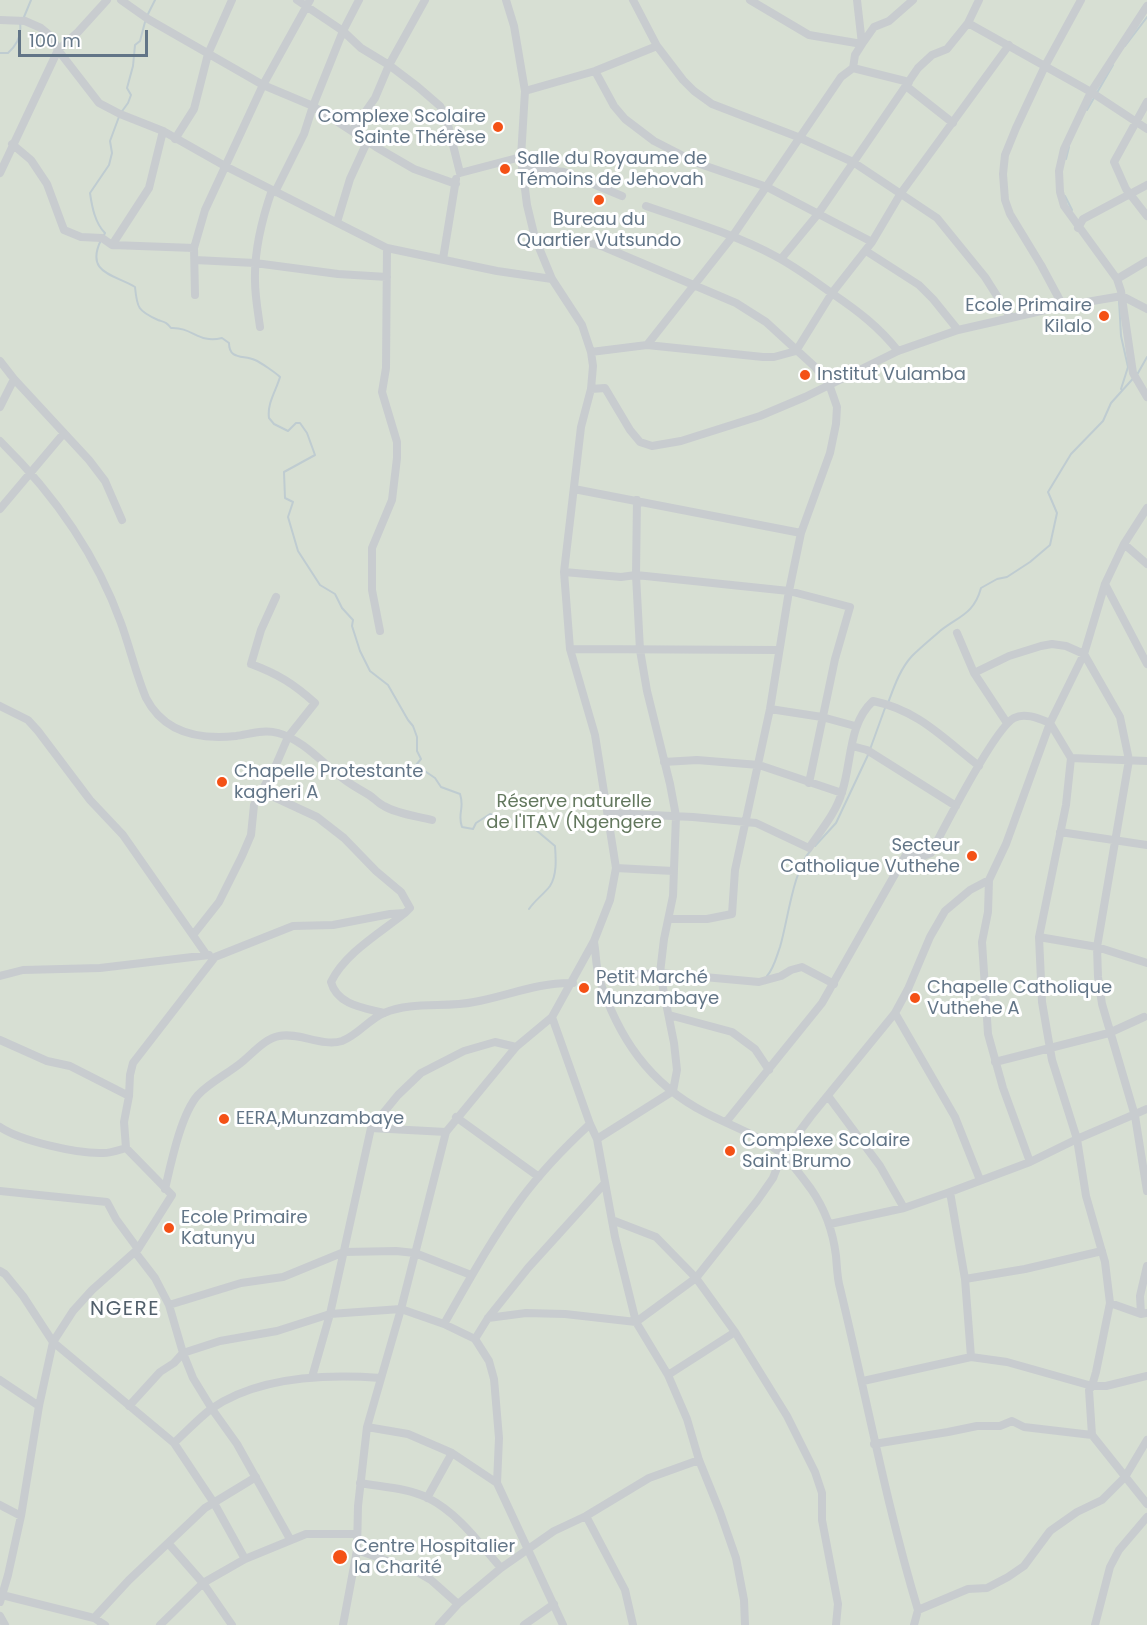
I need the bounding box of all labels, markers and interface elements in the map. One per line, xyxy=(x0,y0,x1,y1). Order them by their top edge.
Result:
scale bar xyxy=(21,18,152,56)
text: 100 m xyxy=(29,28,81,53)
place label: Complexe Scolaire Sainte Thérèse xyxy=(318,106,486,148)
marker: Complexe Scolaire Sainte Thérèse xyxy=(491,120,505,134)
place label: Salle du Royaume de Témoins de Jehovah xyxy=(517,148,707,190)
marker: Salle du Royaume de Témoins de Jehovah xyxy=(498,162,512,176)
marker: Bureau du Quartier Vutsundo xyxy=(592,193,606,207)
place label: Bureau du Quartier Vutsundo xyxy=(517,209,681,252)
place label: Ecole Primaire Kilalo xyxy=(965,295,1092,338)
marker: Ecole Primaire Kilalo xyxy=(1097,309,1111,323)
place label: Institut Vulamba xyxy=(817,364,966,386)
marker: Institut Vulamba xyxy=(798,368,812,382)
place label: Chapelle Protestante kagheri A xyxy=(234,761,423,804)
marker: Chapelle Protestante kagheri A xyxy=(215,775,229,789)
park label: Réserve naturelle de l'ITAV (Ngengere xyxy=(486,791,662,834)
place label: Secteur Catholique Vuthehe xyxy=(780,835,960,878)
marker: Secteur Catholique Vuthehe xyxy=(965,849,979,863)
place label: Petit Marché Munzambaye xyxy=(596,967,719,1010)
place label: Chapelle Catholique Vuthehe A xyxy=(927,977,1112,1020)
marker: Petit Marché Munzambaye xyxy=(577,981,591,995)
marker: Chapelle Catholique Vuthehe A xyxy=(908,991,922,1005)
place label: EERA,Munzambaye xyxy=(236,1108,404,1130)
marker: EERA,Munzambaye xyxy=(217,1112,231,1126)
place label: Complexe Scolaire Saint Brumo xyxy=(742,1130,910,1172)
marker: Complexe Scolaire Saint Brumo xyxy=(723,1144,737,1158)
place label: Ecole Primaire Katunyu xyxy=(181,1207,308,1250)
marker: Ecole Primaire Katunyu xyxy=(162,1221,176,1235)
district label: NGERE xyxy=(90,1298,160,1322)
place label: Centre Hospitalier la Charité xyxy=(354,1536,515,1578)
marker: Centre Hospitalier la Charité xyxy=(331,1548,349,1566)

